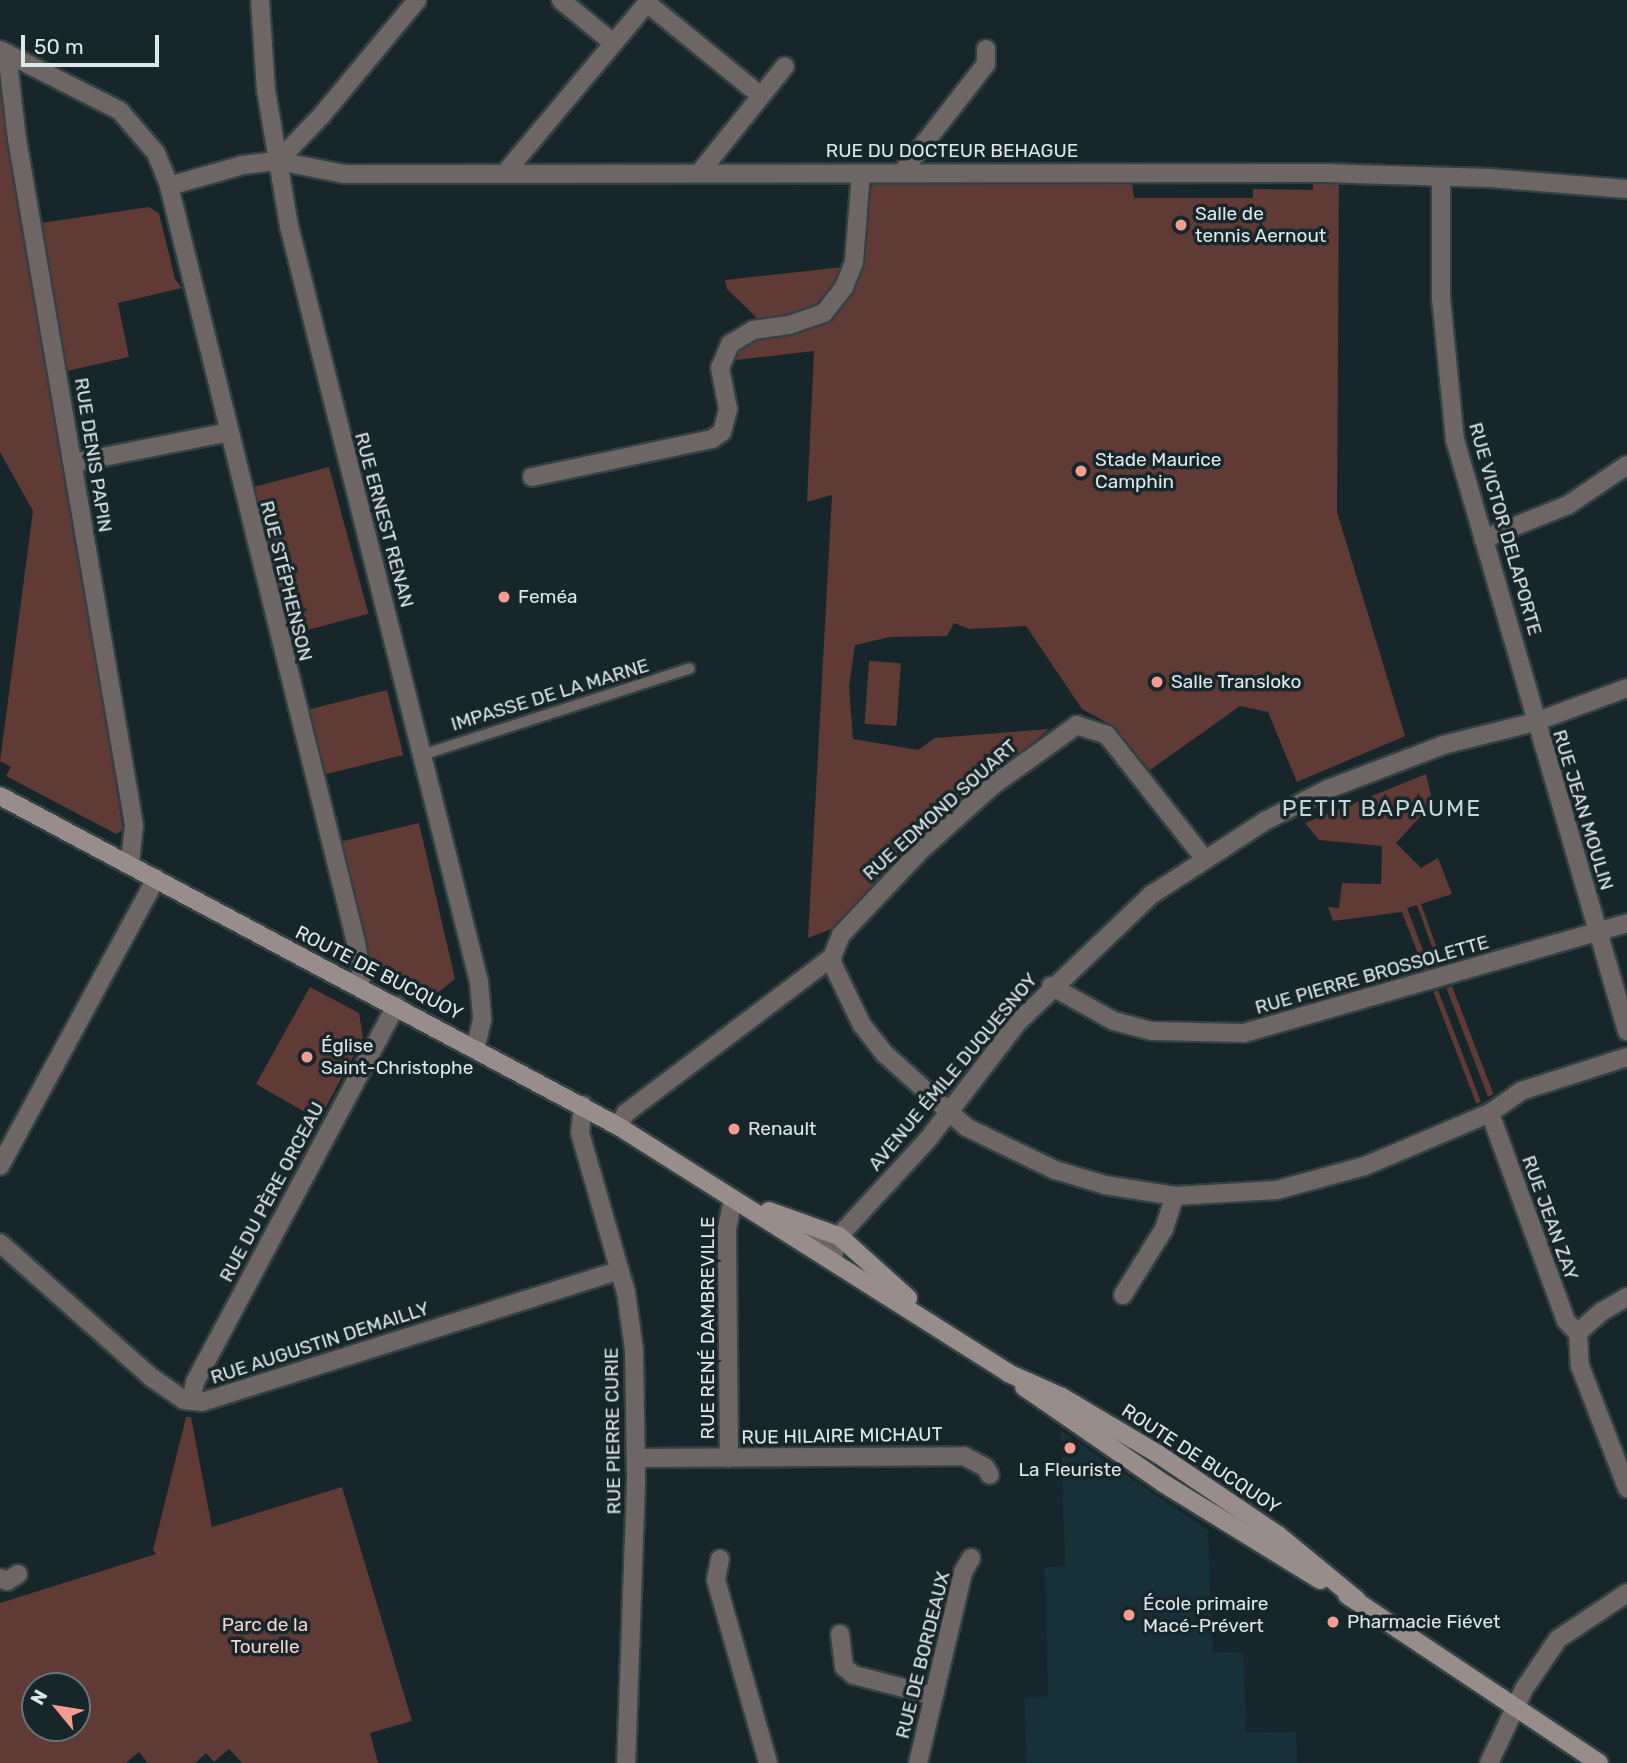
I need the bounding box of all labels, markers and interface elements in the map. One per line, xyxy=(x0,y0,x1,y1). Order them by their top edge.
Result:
scale bar xyxy=(24,21,163,65)
text: 50 m xyxy=(34,34,84,59)
street label: RUE DU DOCTEUR BEHAGUE xyxy=(826,140,1078,162)
place label: Salle de tennis Aernout xyxy=(1195,203,1327,247)
marker: Salle de tennis Aernout xyxy=(1173,217,1189,233)
street label: RUE DENIS PAPIN xyxy=(70,376,116,534)
street label: RUE VICTOR DELAPORTE xyxy=(1464,420,1546,638)
street label: RUE ERNEST RENAN xyxy=(350,430,418,610)
place label: Stade Maurice Camphin xyxy=(1095,449,1221,493)
marker: Stade Maurice Camphin xyxy=(1073,463,1089,479)
street label: RUE STÉPHENSON xyxy=(255,498,317,664)
place label: Feméa xyxy=(518,586,578,608)
marker: Feméa xyxy=(496,589,512,605)
street label: IMPASSE DE LA MARNE xyxy=(448,654,652,736)
place label: Salle Transloko xyxy=(1171,671,1302,693)
marker: Salle Transloko xyxy=(1149,674,1165,690)
street label: RUE JEAN MOULIN xyxy=(1548,727,1618,893)
street label: RUE EDMOND SOUART xyxy=(858,735,1022,885)
district label: PETIT BAPAUME xyxy=(1283,794,1481,822)
street label: ROUTE DE BUCQUOY xyxy=(292,921,466,1025)
street label: RUE PIERRE BROSSOLETTE xyxy=(1252,931,1492,1019)
street label: AVENUE ÉMILE DUQUESNOY xyxy=(864,969,1042,1175)
place label: Église Saint-Christophe xyxy=(321,1035,473,1079)
marker: Église Saint-Christophe xyxy=(299,1049,315,1065)
street label: RUE DU PÈRE ORCEAU xyxy=(215,1098,329,1286)
place label: Renault xyxy=(748,1118,816,1140)
marker: Renault xyxy=(726,1121,742,1137)
street label: RUE JEAN ZAY xyxy=(1517,1152,1583,1284)
street label: RUE RENÉ DAMBREVILLE xyxy=(697,1217,719,1439)
street label: RUE AUGUSTIN DEMAILLY xyxy=(208,1297,432,1389)
street label: RUE PIERRE CURIE xyxy=(600,1347,626,1515)
street label: ROUTE DE BUCQUOY xyxy=(1117,1399,1285,1519)
street label: RUE HILAIRE MICHAUT xyxy=(741,1423,943,1449)
marker: La Fleuriste xyxy=(1062,1440,1078,1456)
place label: La Fleuriste xyxy=(1018,1459,1122,1481)
street label: RUE DE BORDEAUX xyxy=(891,1569,955,1741)
place label: École primaire Macé-Prévert xyxy=(1143,1593,1269,1637)
marker: École primaire Macé-Prévert xyxy=(1121,1607,1137,1623)
place label: Pharmacie Fiévet xyxy=(1347,1611,1500,1633)
park label: Parc de la Tourelle xyxy=(222,1614,308,1658)
marker: Pharmacie Fiévet xyxy=(1325,1614,1341,1630)
north arrow xyxy=(21,1672,91,1742)
text: N xyxy=(26,1686,52,1709)

